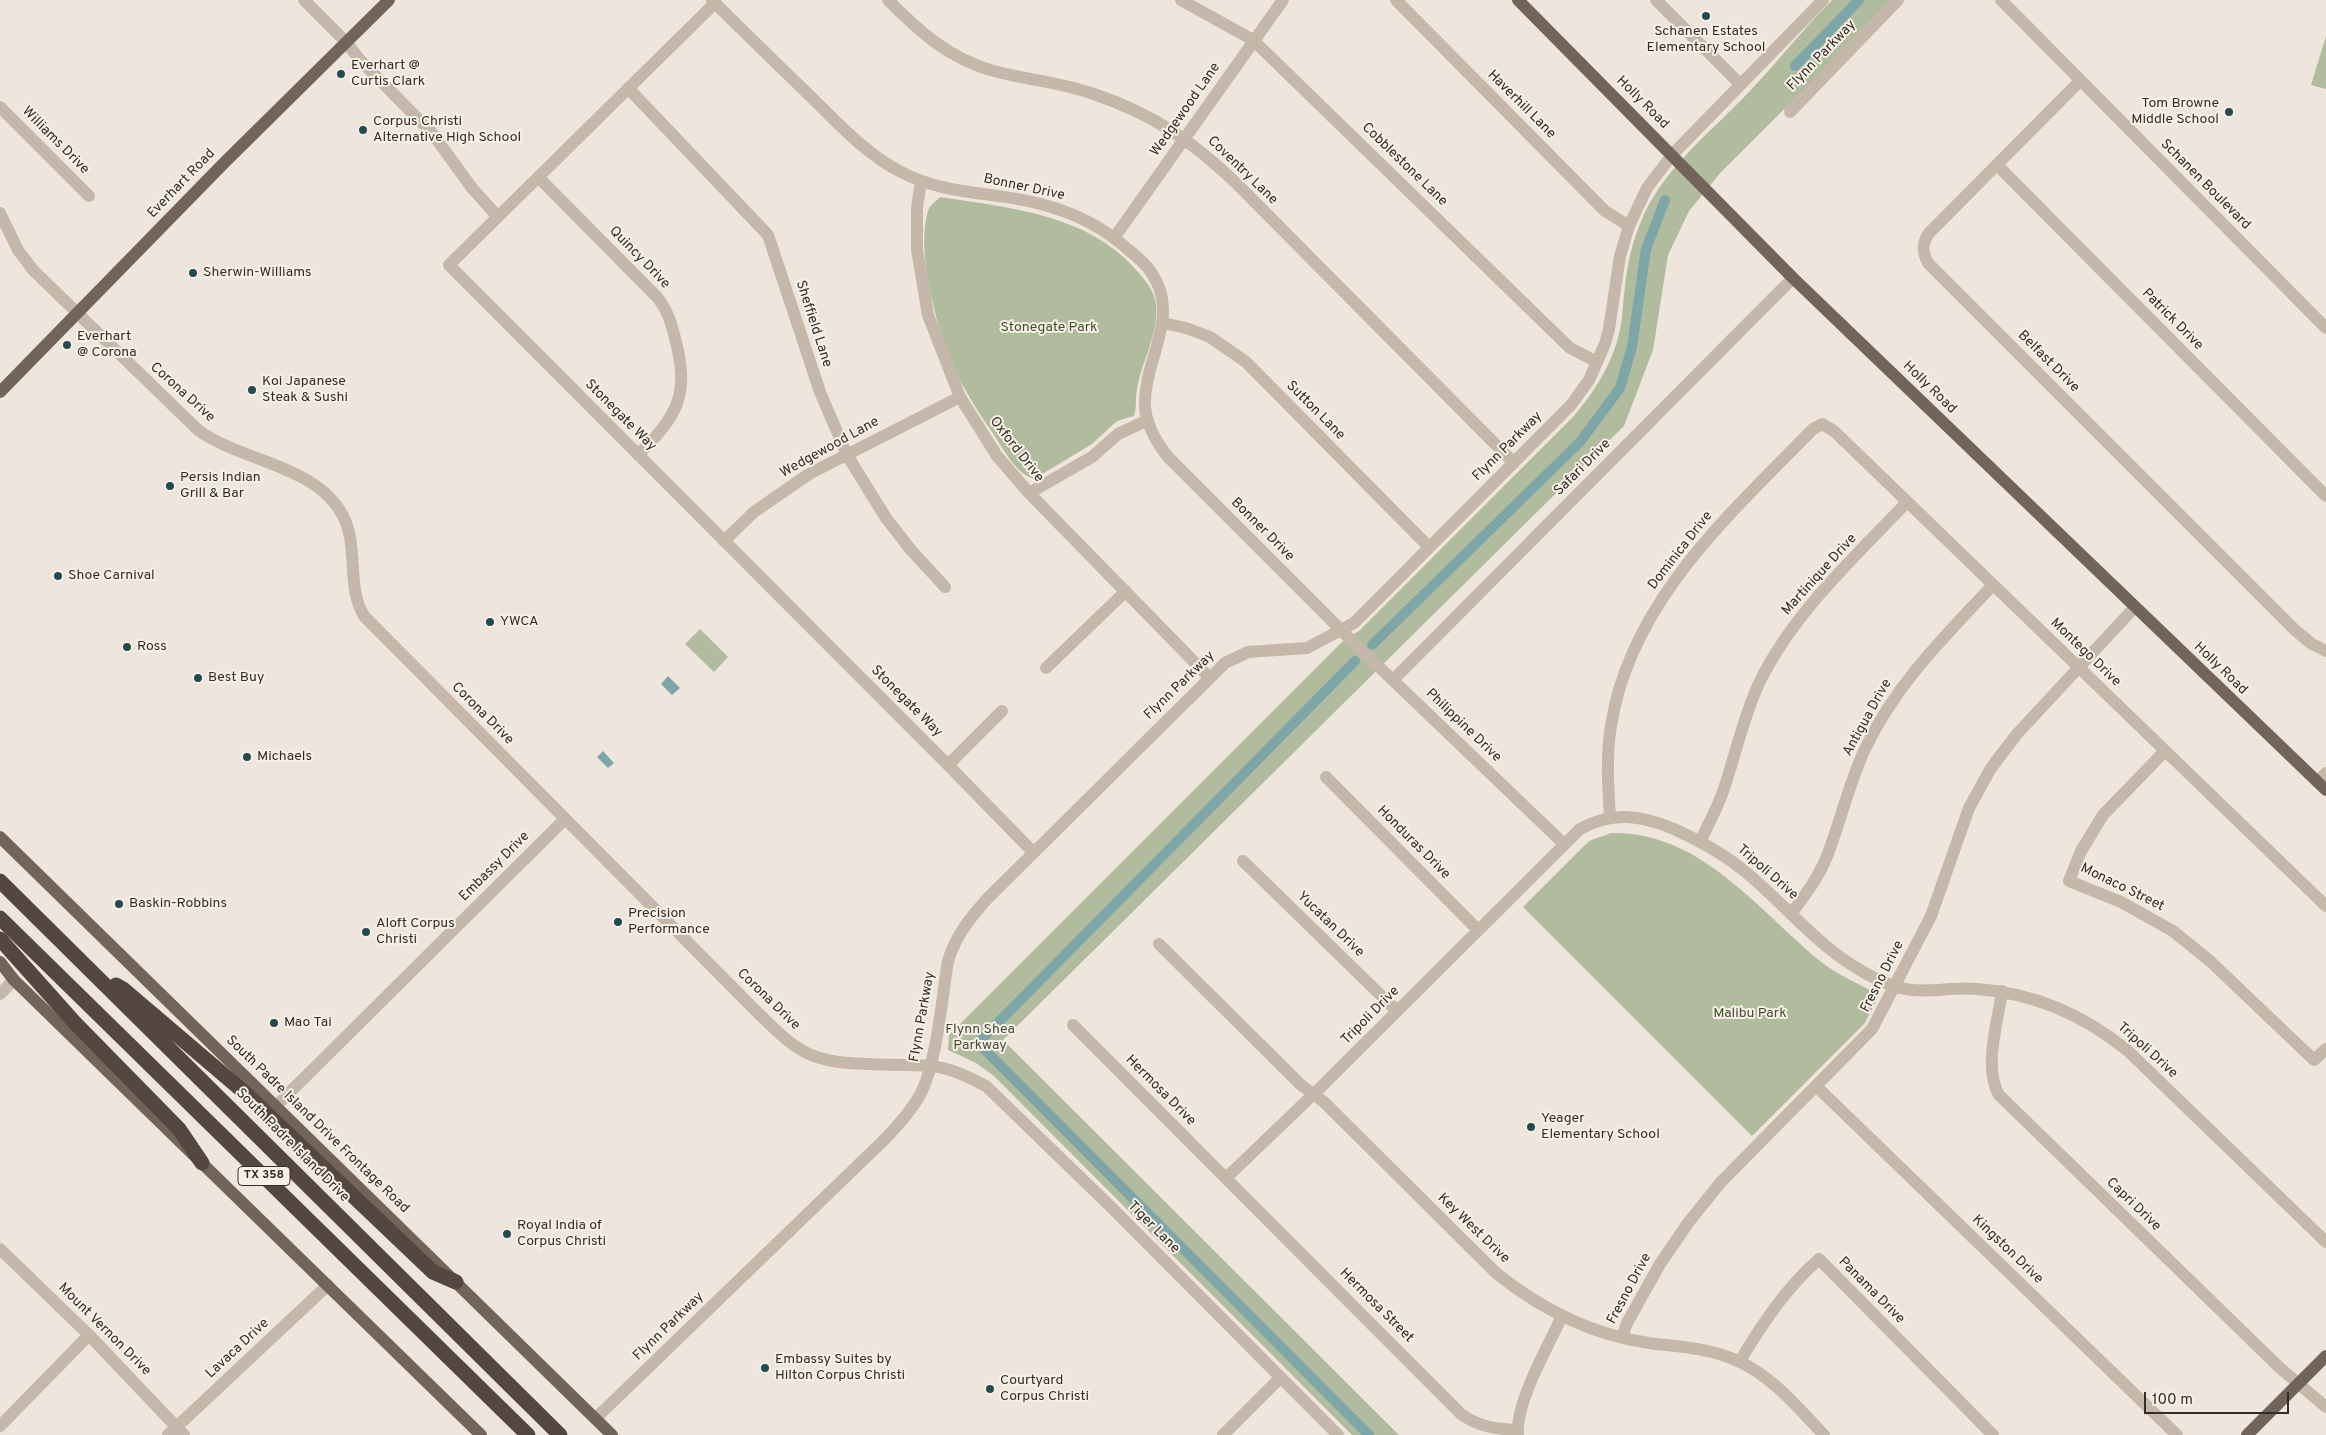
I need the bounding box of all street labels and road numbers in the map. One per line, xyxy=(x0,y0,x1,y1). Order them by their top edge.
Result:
street label: Flynn Parkway xyxy=(1784,17,1860,95)
street label: Wedgewood Lane xyxy=(1147,60,1225,160)
street label: Haverhill Lane xyxy=(1483,67,1559,143)
street label: Holly Road xyxy=(1612,73,1672,133)
street label: Williams Drive xyxy=(18,104,92,178)
street label: Cobblestone Lane xyxy=(1358,120,1450,210)
street label: Coventry Lane xyxy=(1203,133,1281,209)
street label: Schanen Boulevard xyxy=(2156,136,2254,234)
street label: Everhart Road xyxy=(145,146,219,222)
street label: Bonner Drive xyxy=(982,171,1066,205)
street label: Quincy Drive xyxy=(605,223,673,293)
street label: Sheffield Lane xyxy=(791,278,835,370)
street label: Patrick Drive xyxy=(2138,286,2206,354)
street label: Belfast Drive xyxy=(2014,328,2082,396)
street label: Holly Road xyxy=(1899,358,1959,418)
street label: Corona Drive xyxy=(146,359,218,427)
street label: Stonegate Way xyxy=(581,377,659,455)
street label: Sutton Lane xyxy=(1282,378,1348,444)
street label: Flynn Parkway xyxy=(1470,409,1546,485)
street label: Wedgewood Lane xyxy=(778,414,882,482)
street label: Oxford Drive xyxy=(985,414,1047,486)
street label: Safari Drive xyxy=(1551,436,1615,500)
street label: Bonner Drive xyxy=(1227,495,1297,565)
street label: Dominica Drive xyxy=(1645,509,1717,593)
street label: Martinique Drive xyxy=(1779,531,1861,619)
street label: Montego Drive xyxy=(2046,615,2124,691)
street label: Holly Road xyxy=(2190,639,2250,699)
street label: Flynn Parkway xyxy=(1141,648,1219,724)
street label: Stonegate Way xyxy=(867,663,945,741)
street label: Antigua Drive xyxy=(1840,677,1896,759)
street label: Corona Drive xyxy=(447,679,517,749)
street label: Philippine Drive xyxy=(1422,686,1504,766)
street label: Honduras Drive xyxy=(1373,803,1453,883)
street label: Embassy Drive xyxy=(456,828,534,906)
street label: Tripoli Drive xyxy=(1733,842,1801,904)
street label: Monaco Street xyxy=(2077,860,2167,916)
street label: Yucatan Drive xyxy=(1293,889,1367,961)
street label: Fresno Drive xyxy=(1858,938,1908,1016)
street label: Corona Drive xyxy=(733,966,803,1034)
street label: Flynn Parkway xyxy=(907,970,939,1064)
street label: Tripoli Drive xyxy=(1338,983,1404,1049)
street label: Tripoli Drive xyxy=(2113,1019,2181,1083)
street label: South Padre Island Drive Frontage Road xyxy=(222,1033,412,1217)
street label: Hermosa Drive xyxy=(1121,1052,1199,1130)
street label: South Padre Island Drive xyxy=(232,1086,352,1206)
road number: TX 358 xyxy=(238,1166,290,1186)
street label: Capri Drive xyxy=(2102,1175,2164,1235)
street label: Key West Drive xyxy=(1433,1190,1513,1268)
street label: Tiger Lane xyxy=(1123,1198,1183,1258)
street label: Kingston Drive xyxy=(1968,1212,2046,1288)
street label: Fresno Drive xyxy=(1604,1251,1656,1327)
street label: Panama Drive xyxy=(1834,1254,1908,1328)
street label: Hermosa Street xyxy=(1335,1265,1417,1347)
street label: Mount Vernon Drive xyxy=(54,1280,154,1380)
street label: Flynn Parkway xyxy=(630,1289,708,1365)
street label: Lavaca Drive xyxy=(203,1315,273,1383)

